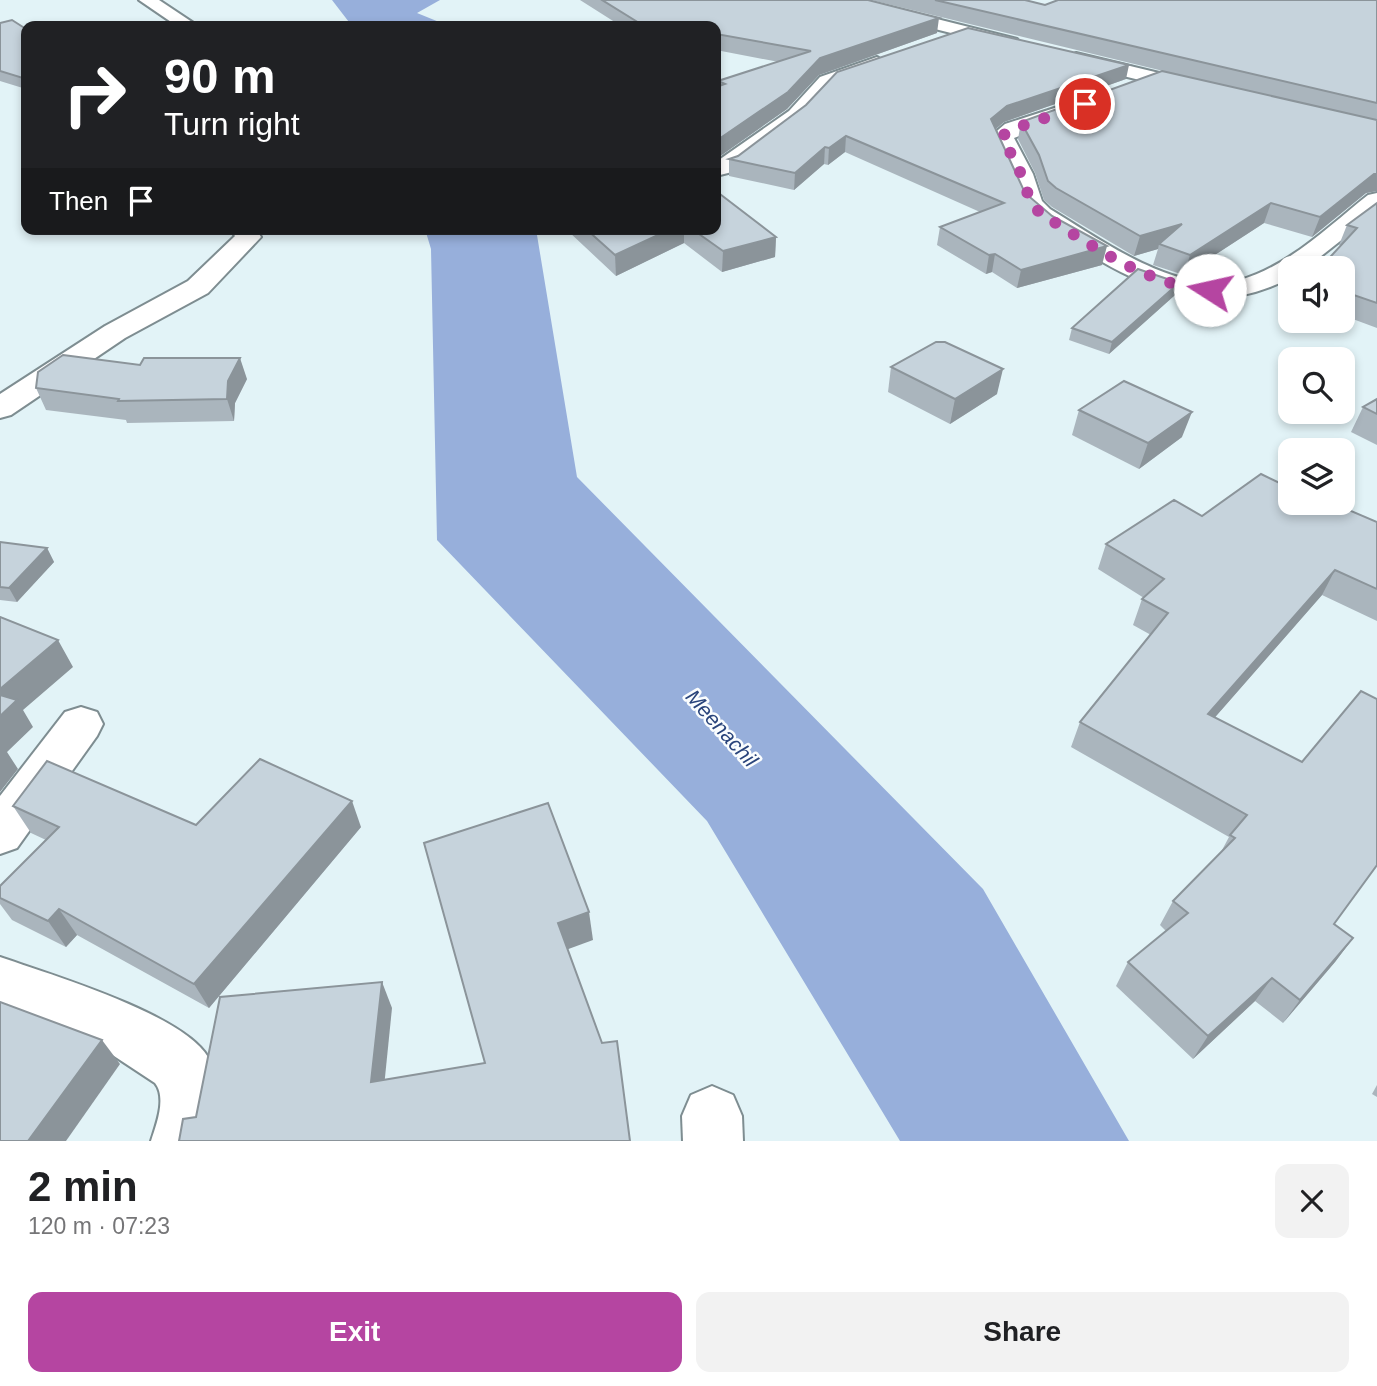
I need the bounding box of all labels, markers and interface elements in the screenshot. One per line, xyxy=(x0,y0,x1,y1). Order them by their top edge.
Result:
icon: right xyxy=(49,49,140,140)
text: 90 m xyxy=(164,49,276,103)
pin xyxy=(1055,74,1115,134)
icon: arrive xyxy=(1066,85,1104,123)
text: Turn right xyxy=(164,106,300,142)
icon: arrive xyxy=(122,182,160,220)
text: Then xyxy=(49,186,108,216)
position arrow xyxy=(1173,253,1247,327)
map controls xyxy=(1278,256,1355,515)
button: sound xyxy=(1278,256,1355,333)
button: search xyxy=(1278,347,1355,424)
button: layers xyxy=(1278,438,1355,515)
water label: Meenachil xyxy=(681,685,763,772)
text: 2 min xyxy=(28,1163,138,1210)
button: close xyxy=(1275,1164,1349,1238)
text: 120 m · 07:23 xyxy=(28,1213,170,1239)
button: Exit xyxy=(28,1292,682,1372)
button: Share xyxy=(696,1292,1349,1372)

